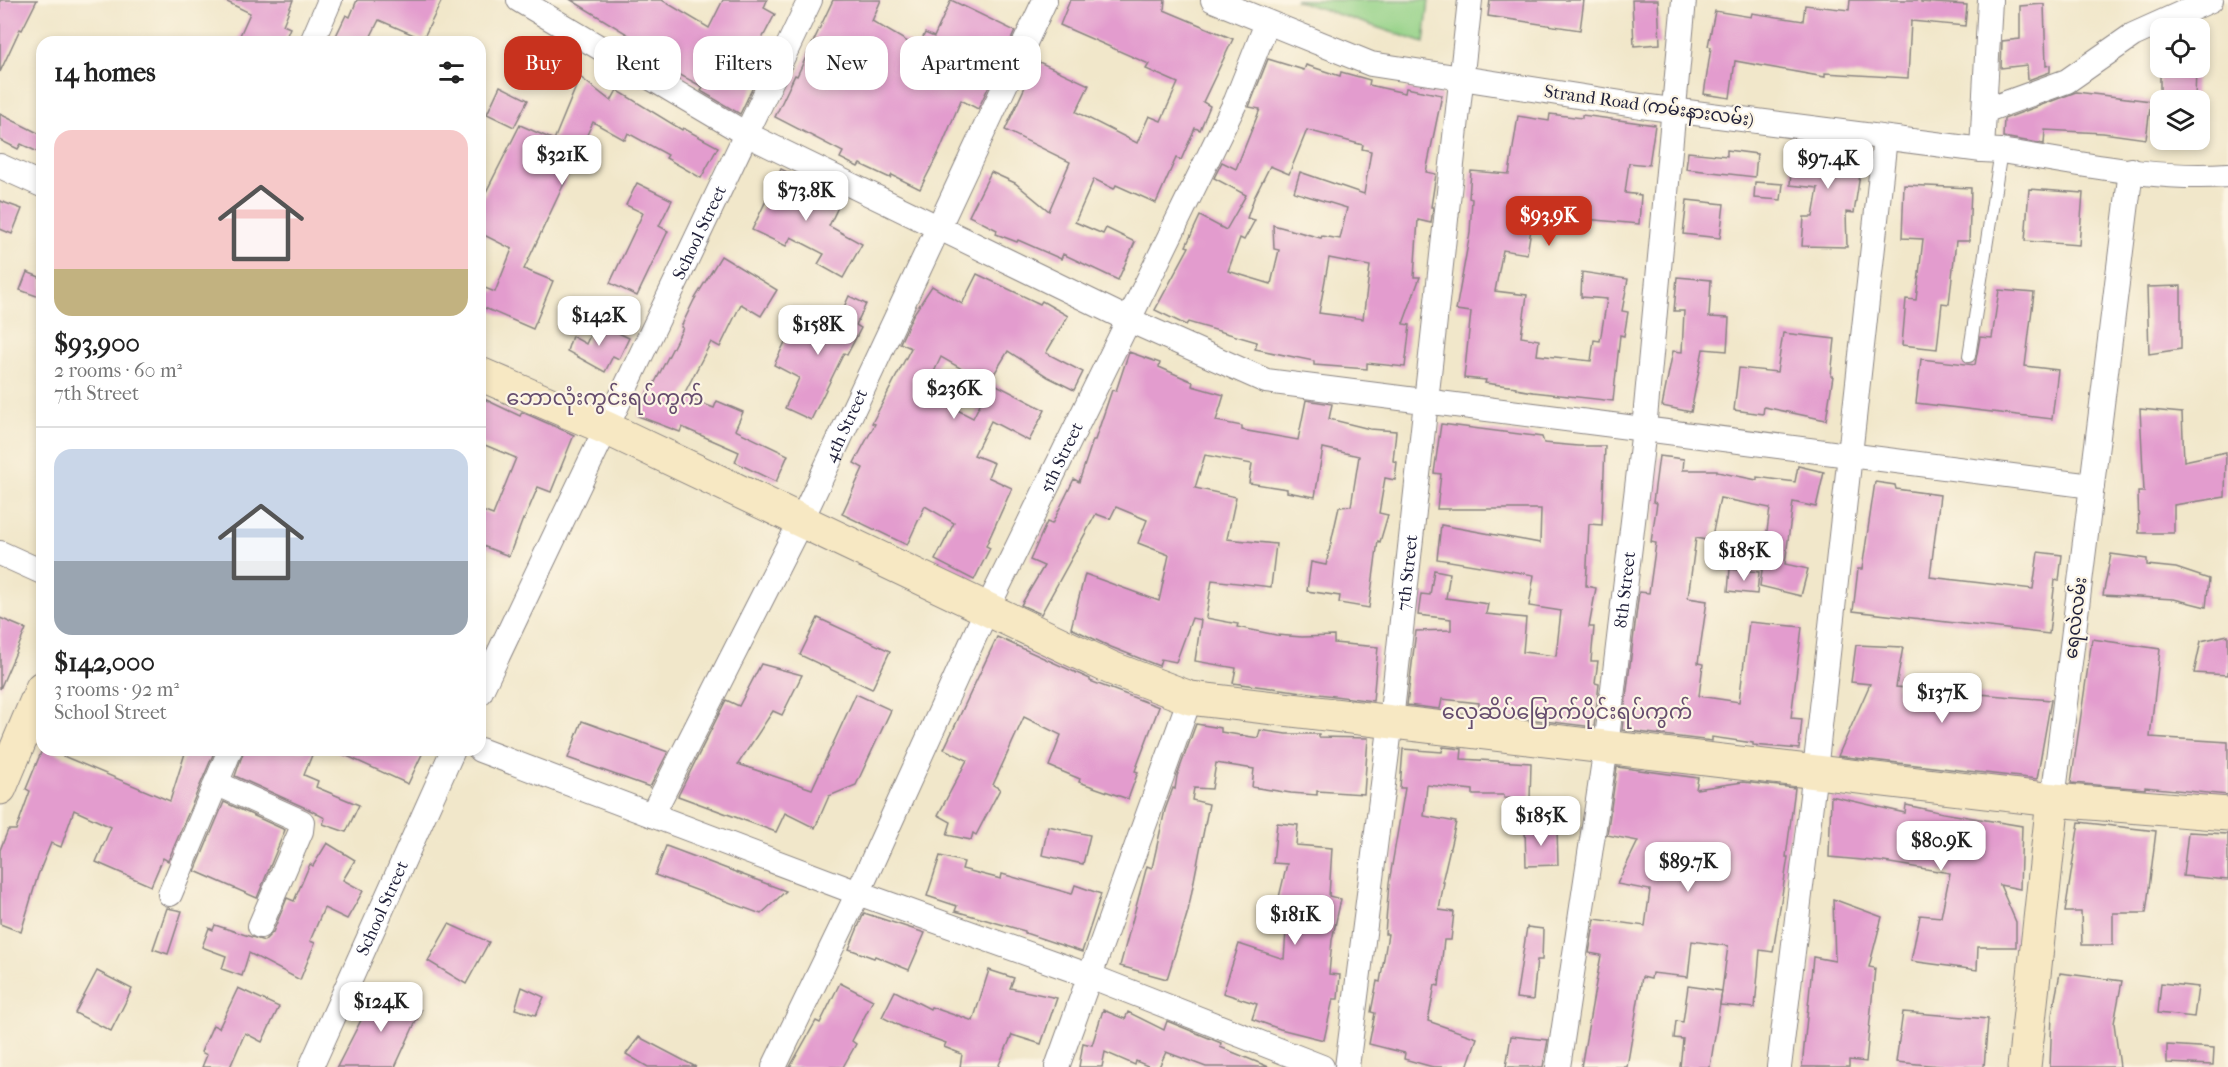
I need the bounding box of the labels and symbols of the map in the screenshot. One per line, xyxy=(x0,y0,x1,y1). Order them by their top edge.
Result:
street label: Strand Road (ကမ်းနားလမ်း) xyxy=(1542,78,1756,135)
pin: $321K xyxy=(520,135,604,186)
pin: $97.4K xyxy=(1779,139,1877,190)
pin: $73.8K xyxy=(757,171,855,222)
street label: School Street xyxy=(668,182,731,283)
pin: $93.9K xyxy=(1500,196,1598,247)
pin: $142K xyxy=(557,296,641,347)
pin: $158K xyxy=(776,305,860,356)
pin: $236K xyxy=(912,369,996,420)
district label: ဘောလုံးကွင်းရပ်ကွက် xyxy=(506,382,704,415)
street label: 4th Street xyxy=(820,385,872,466)
street label: 5th Street xyxy=(1035,418,1088,496)
pin: $185K xyxy=(1702,531,1786,582)
street label: 7th Street xyxy=(1393,533,1422,612)
street label: 8th Street xyxy=(1610,550,1640,629)
street label: ရေလဲလမ်း xyxy=(2058,575,2095,661)
pin: $137K xyxy=(1900,673,1984,724)
district label: လှေဆိပ်မြောက်ပိုင်းရပ်ကွက် xyxy=(1442,696,1692,729)
pin: $185K xyxy=(1499,796,1583,847)
pin: $80.9K xyxy=(1892,821,1990,872)
pin: $89.7K xyxy=(1639,842,1737,893)
street label: School Street xyxy=(352,857,413,959)
pin: $181K xyxy=(1253,895,1337,946)
pin: $124K xyxy=(339,982,423,1033)

